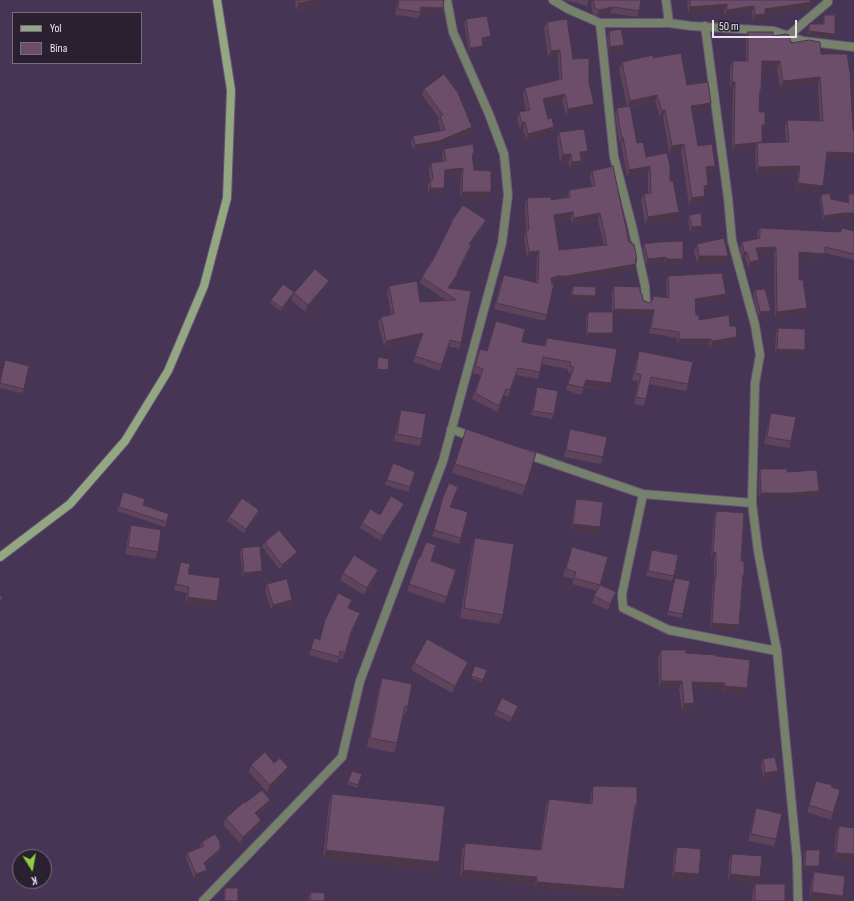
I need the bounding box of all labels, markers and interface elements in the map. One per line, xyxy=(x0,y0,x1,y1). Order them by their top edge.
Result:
legend xyxy=(12,12,142,64)
scale bar xyxy=(714,12,799,38)
text: 50 m xyxy=(719,19,739,34)
text: Yol xyxy=(50,21,62,36)
text: Bina xyxy=(50,41,67,56)
north arrow xyxy=(12,849,52,889)
text: K xyxy=(30,873,38,887)

